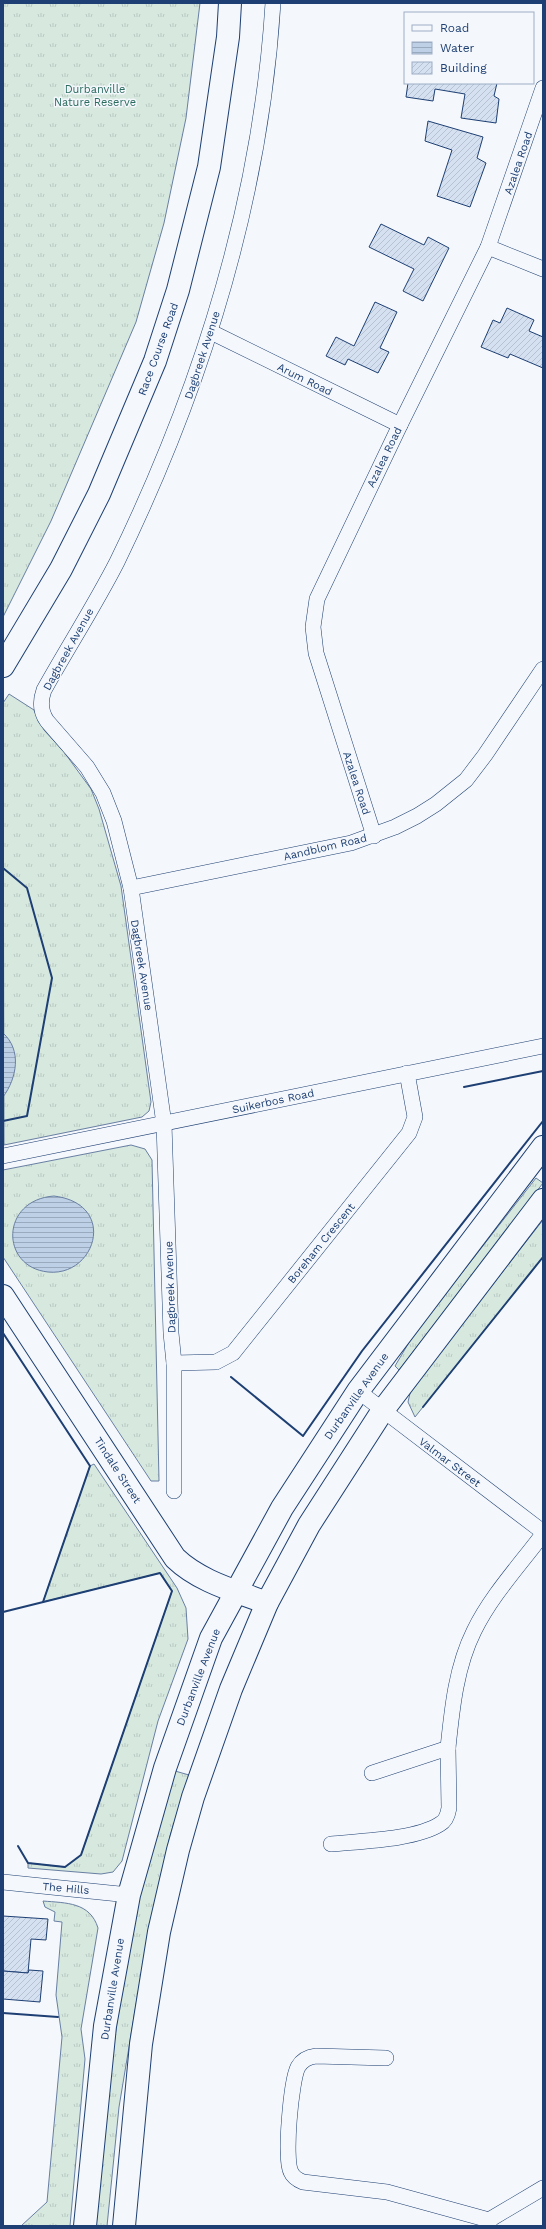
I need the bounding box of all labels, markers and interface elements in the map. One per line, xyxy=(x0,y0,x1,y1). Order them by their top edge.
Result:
legend xyxy=(404,12,534,84)
text: Road xyxy=(440,21,469,35)
text: Water xyxy=(440,41,475,55)
text: Building xyxy=(440,61,487,75)
park label: Durbanville Nature Reserve xyxy=(54,83,136,109)
street label: Azalea Road xyxy=(502,130,535,196)
street label: Race Course Road xyxy=(136,301,181,397)
street label: Dagbreek Avenue xyxy=(182,309,223,401)
street label: Arum Road xyxy=(275,361,334,398)
street label: Azalea Road xyxy=(364,425,405,490)
street label: Dagbreek Avenue xyxy=(40,606,96,693)
street label: Azalea Road xyxy=(340,750,373,816)
street label: Aandblom Road xyxy=(282,832,368,863)
street label: Dagbreek Avenue xyxy=(128,919,155,1012)
street label: Suikerbos Road xyxy=(231,1086,315,1117)
street label: Boreham Crescent xyxy=(285,1200,358,1286)
street label: Dagbreek Avenue xyxy=(162,1241,179,1333)
street label: Durbanville Avenue xyxy=(322,1350,391,1442)
street label: Tindale Street xyxy=(91,1435,144,1506)
street label: Valmar Street xyxy=(416,1435,483,1490)
street label: Durbanville Avenue xyxy=(174,1627,223,1728)
street label: The Hills xyxy=(42,1880,90,1897)
street label: Durbanville Avenue xyxy=(98,1937,127,2041)

